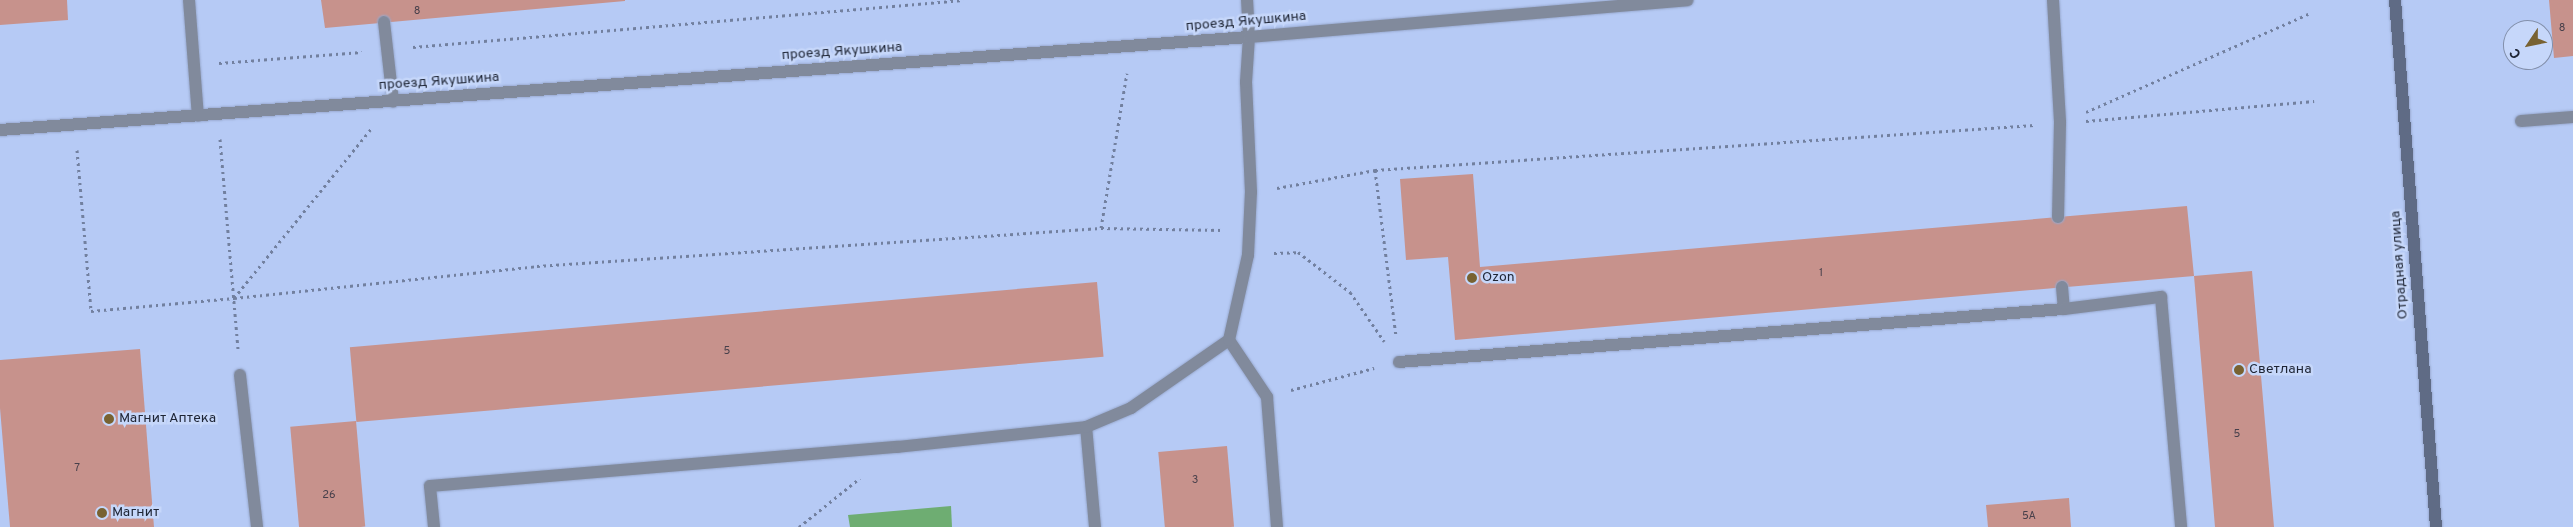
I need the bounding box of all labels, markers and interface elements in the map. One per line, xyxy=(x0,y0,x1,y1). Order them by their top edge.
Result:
house number: 8 xyxy=(414,4,420,18)
street label: проезд Якушкина xyxy=(1185,8,1307,36)
north arrow xyxy=(2503,20,2553,70)
house number: 8 xyxy=(2559,21,2565,35)
street label: проезд Якушкина xyxy=(781,39,903,65)
text: С xyxy=(2506,45,2526,62)
street label: проезд Якушкина xyxy=(378,69,500,95)
street label: Отрадная улица xyxy=(2388,210,2412,320)
house number: 1 xyxy=(1819,266,1823,280)
place label: Ozon xyxy=(1482,270,1515,286)
marker: Ozon xyxy=(1466,272,1478,284)
house number: 5 xyxy=(724,344,730,358)
place label: Светлана xyxy=(2249,362,2312,378)
marker: Светлана xyxy=(2233,364,2245,376)
place label: Магнит Аптека xyxy=(119,411,217,427)
marker: Магнит Аптека xyxy=(103,413,115,425)
house number: 5 xyxy=(2234,427,2240,441)
house number: 7 xyxy=(74,461,80,475)
house number: 3 xyxy=(1192,473,1198,487)
house number: 26 xyxy=(322,488,336,502)
place label: Магнит xyxy=(112,505,159,521)
marker: Магнит xyxy=(96,507,108,519)
house number: 5А xyxy=(2022,509,2036,523)

